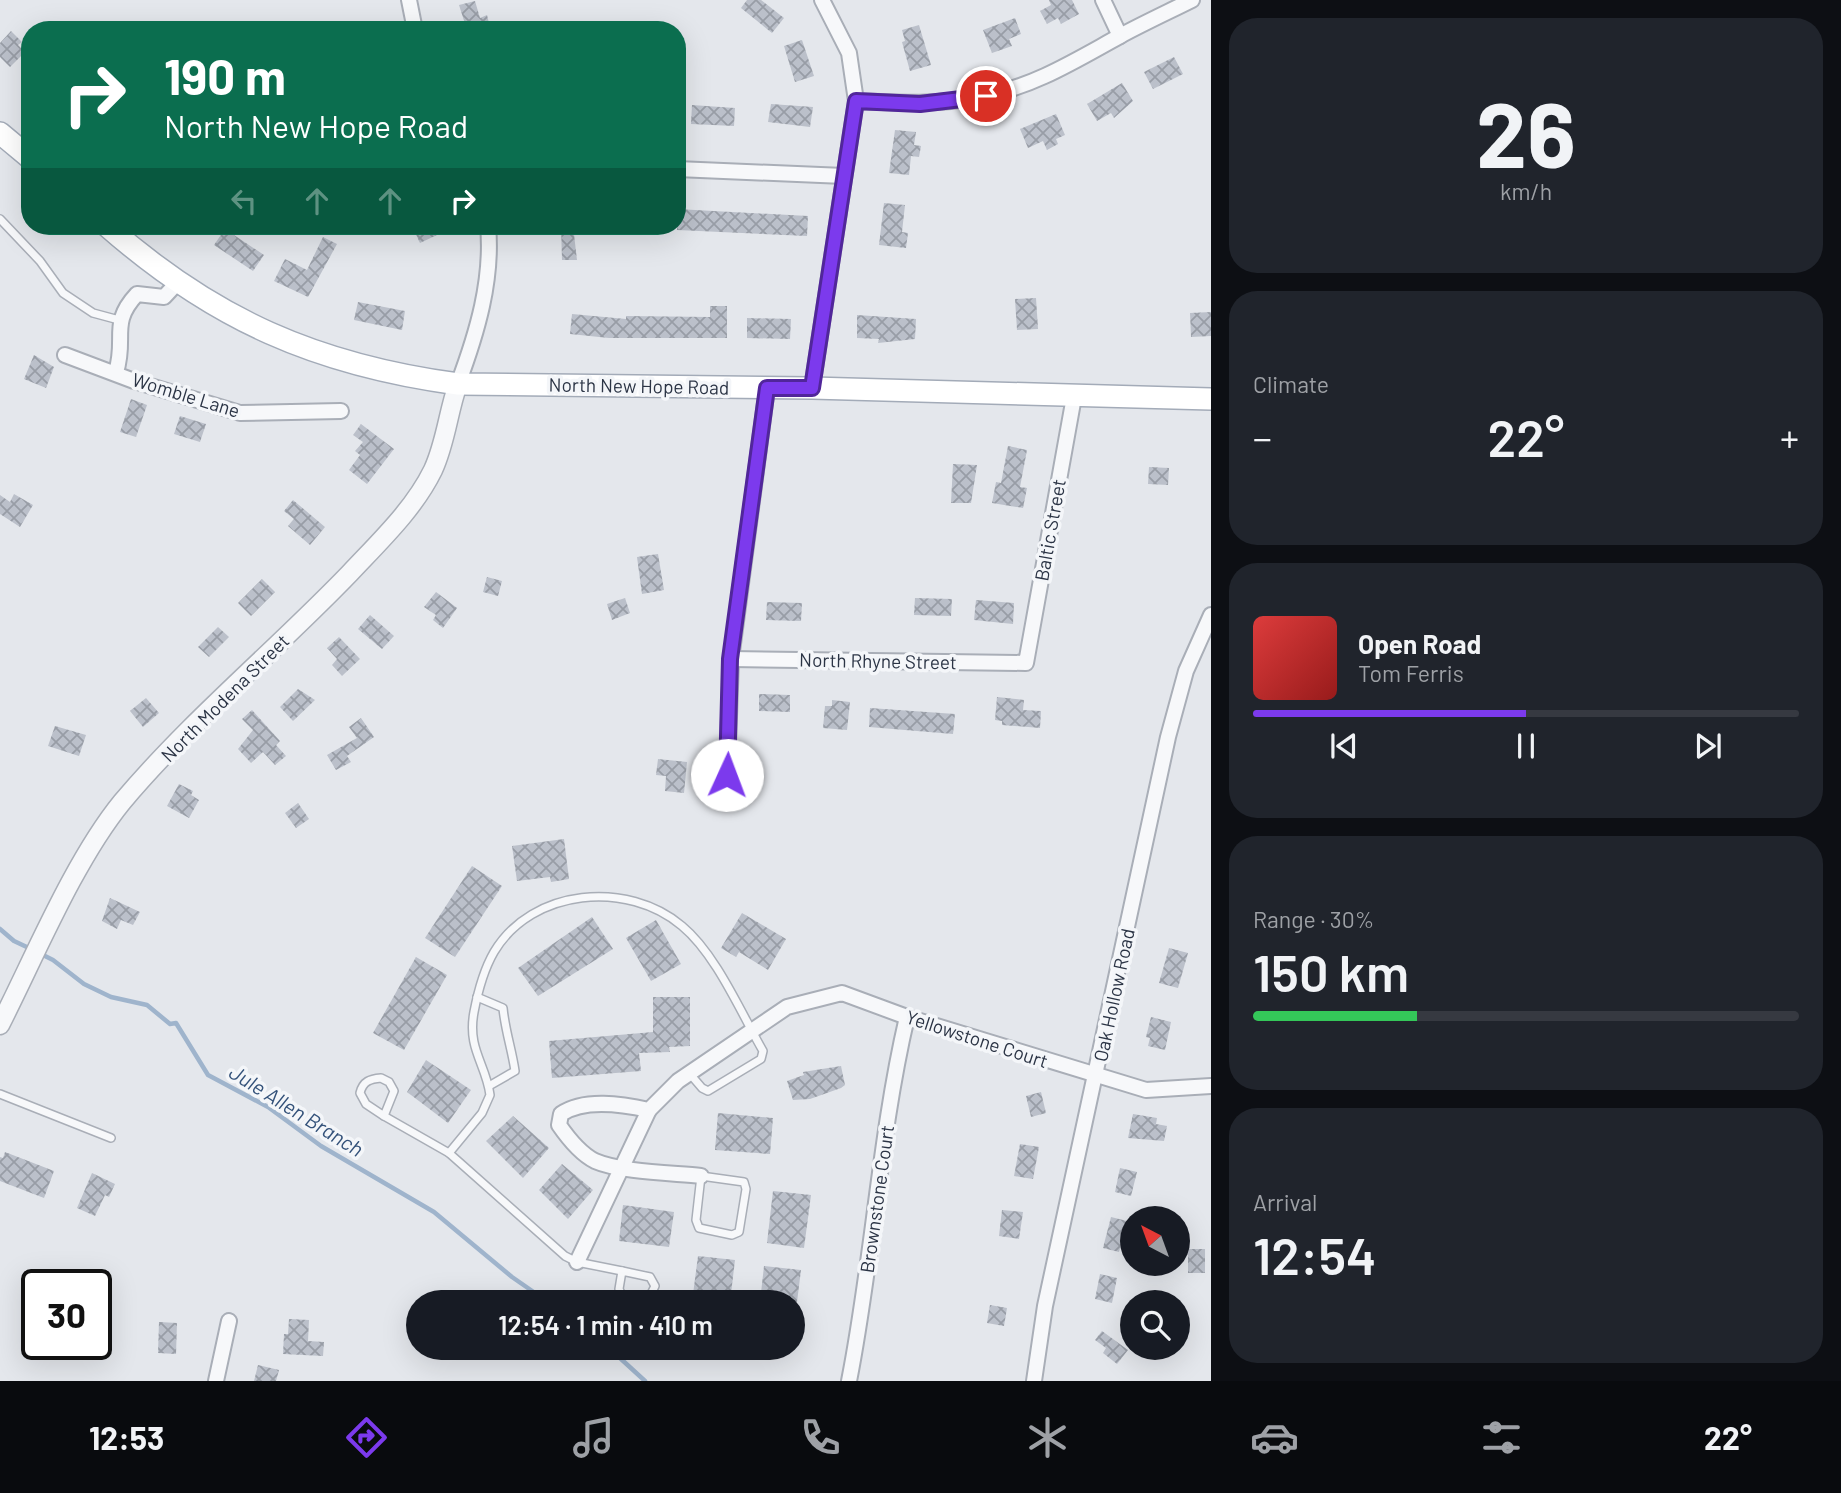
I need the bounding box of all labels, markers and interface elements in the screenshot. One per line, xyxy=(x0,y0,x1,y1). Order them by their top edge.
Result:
text: 190 m xyxy=(164,46,286,105)
icon: right xyxy=(49,49,140,140)
pin xyxy=(956,66,1016,126)
icon: arrive xyxy=(967,77,1005,115)
text: 26 xyxy=(1476,77,1576,186)
text: North New Hope Road xyxy=(164,106,468,144)
text: km/h xyxy=(1500,177,1552,205)
icon: left xyxy=(225,182,263,220)
icon: ahead xyxy=(298,182,336,220)
icon: ahead xyxy=(371,182,409,220)
icon: right xyxy=(444,182,482,220)
street label: Womble Lane xyxy=(130,367,243,422)
text: Climate xyxy=(1253,370,1329,398)
street label: North New Hope Road xyxy=(549,372,730,399)
text: 22° xyxy=(1488,405,1564,467)
text: − xyxy=(1253,414,1272,460)
text: + xyxy=(1780,414,1799,460)
street label: Baltic Street xyxy=(1029,477,1070,583)
text: Open Road xyxy=(1358,628,1481,659)
street label: North Modena Street xyxy=(156,629,293,766)
street label: North Rhyne Street xyxy=(799,648,957,673)
text: Tom Ferris xyxy=(1358,659,1464,687)
icon: previous xyxy=(1325,727,1363,765)
icon: pause xyxy=(1507,727,1545,765)
icon: next xyxy=(1689,727,1727,765)
position arrow xyxy=(690,738,764,812)
text: Range · 30% xyxy=(1253,905,1374,933)
street label: Oak Hollow Road xyxy=(1088,926,1139,1064)
text: 150 km xyxy=(1253,940,1409,1002)
street label: Yellowstone Court xyxy=(903,1005,1051,1072)
water label: Jule Allen Branch xyxy=(225,1058,368,1161)
street label: Brownstone Court xyxy=(855,1124,898,1274)
text: Arrival xyxy=(1253,1188,1317,1216)
north arrow xyxy=(1120,1206,1190,1276)
map controls xyxy=(1120,1206,1190,1360)
text: 12:54 xyxy=(1253,1223,1376,1285)
speed limit sign: 30 xyxy=(21,1269,112,1360)
button: search xyxy=(1120,1290,1190,1360)
text: 12:54 · 1 min · 410 m xyxy=(498,1309,713,1340)
icon: directions xyxy=(342,1413,391,1462)
icon: music xyxy=(569,1413,618,1462)
icon: phone xyxy=(796,1413,845,1462)
icon: climate xyxy=(1023,1413,1072,1462)
icon: car xyxy=(1250,1413,1299,1462)
icon: filters xyxy=(1477,1413,1526,1462)
text: 12:53 xyxy=(89,1418,164,1456)
text: 22° xyxy=(1704,1418,1752,1456)

